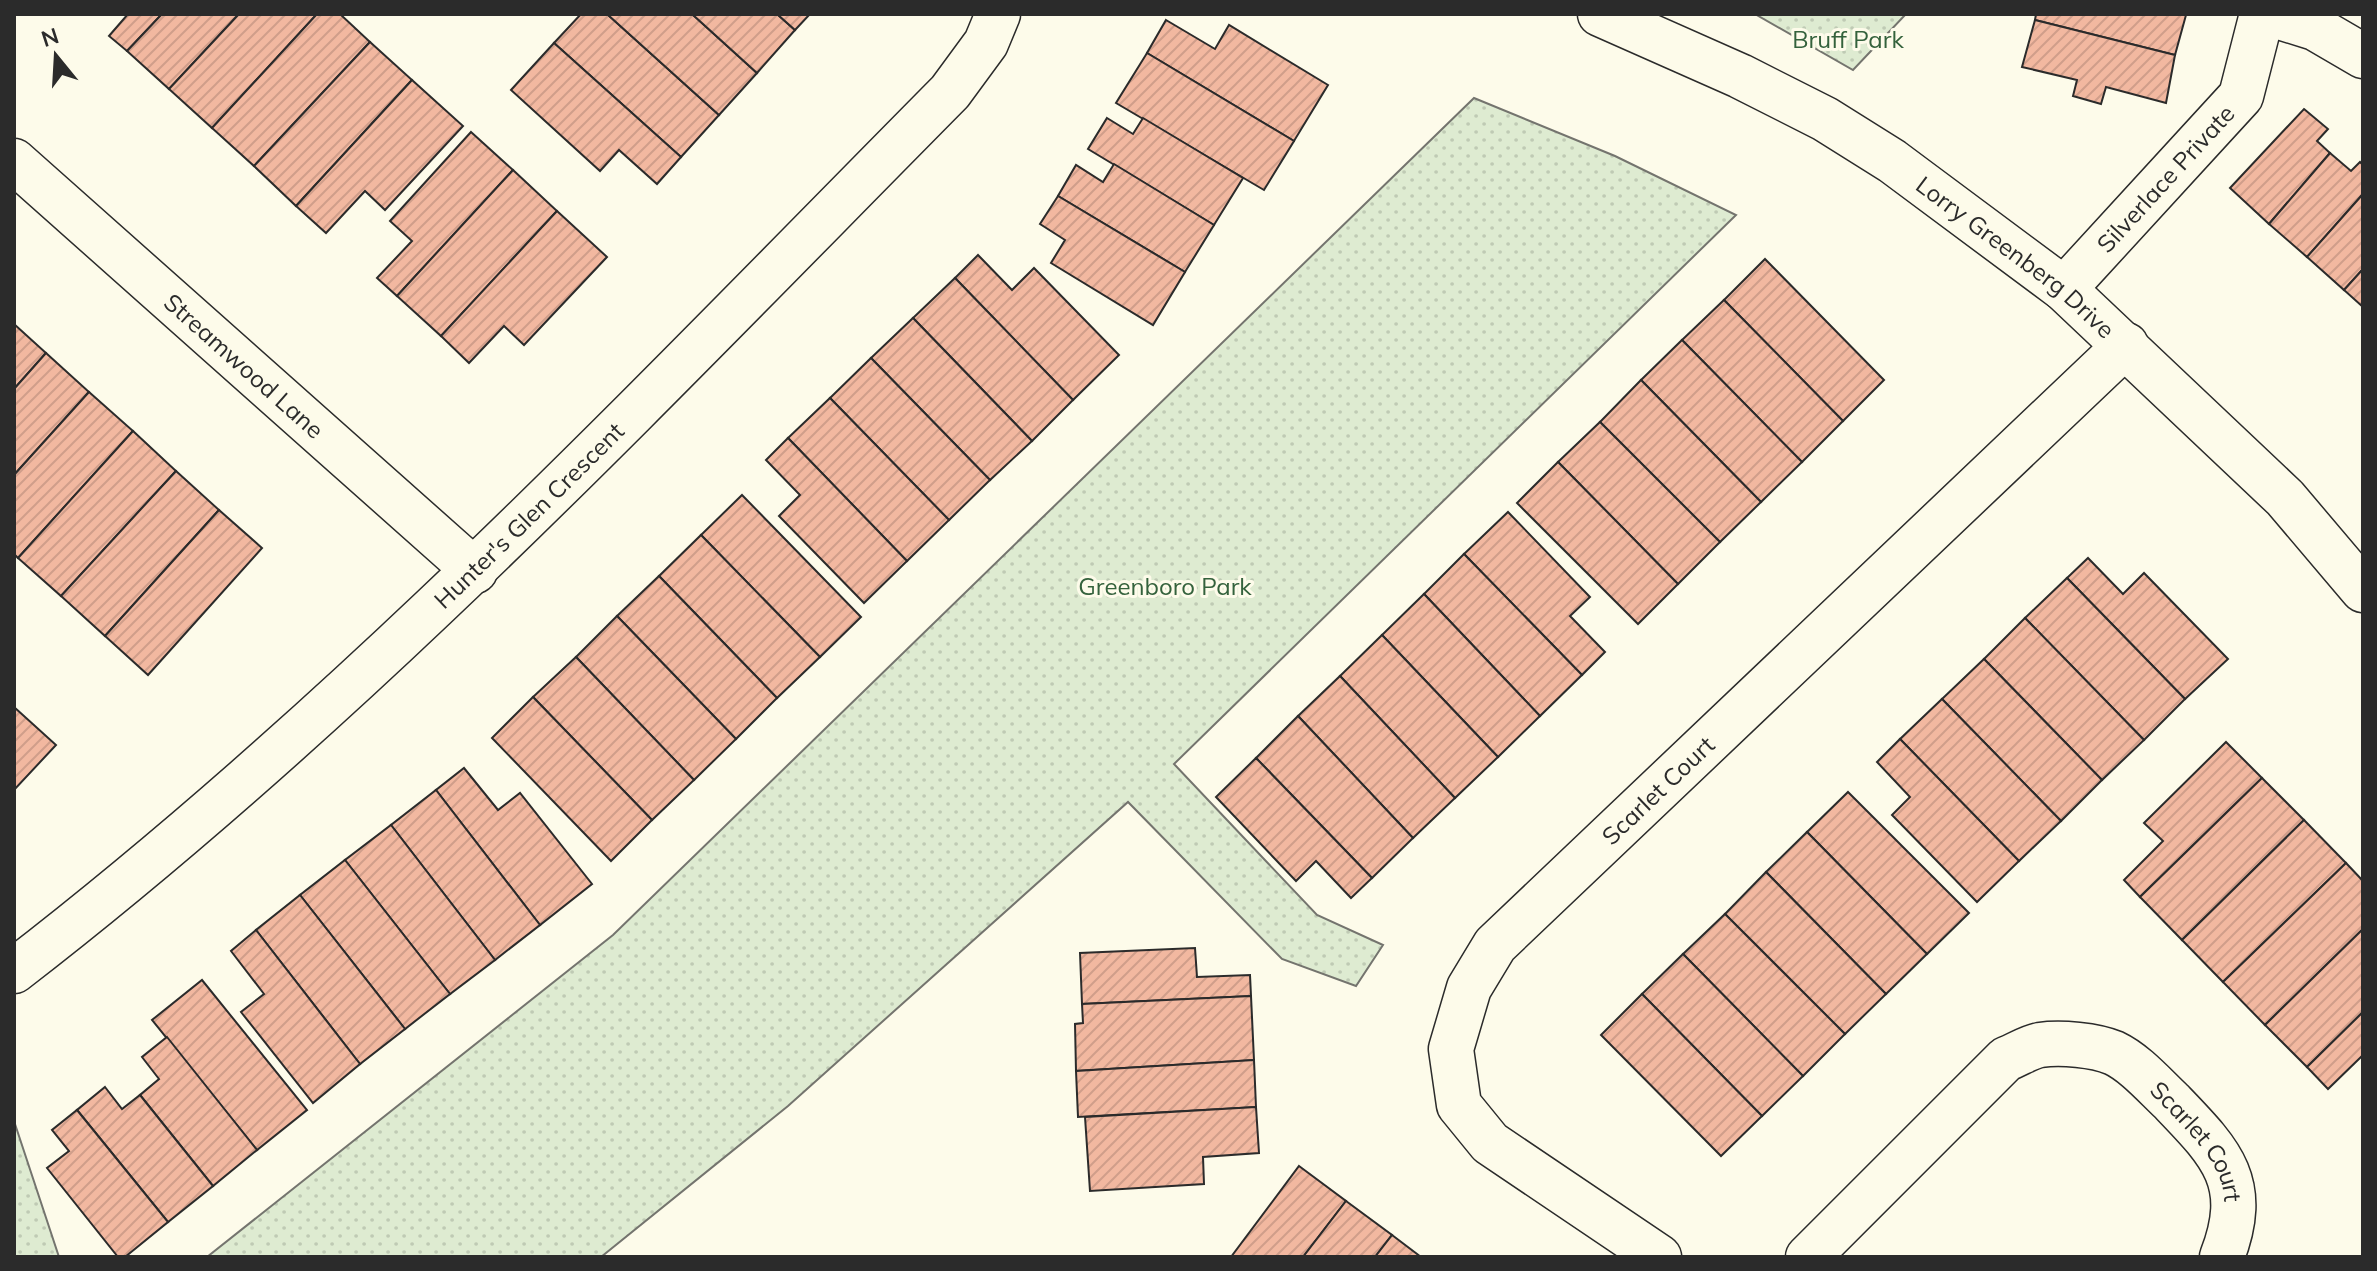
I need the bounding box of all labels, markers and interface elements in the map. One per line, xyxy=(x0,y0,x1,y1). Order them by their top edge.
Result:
north arrow xyxy=(16,16,96,96)
text: N xyxy=(38,21,62,53)
park label: Bruff Park xyxy=(1792,24,1904,54)
street label: Silverlace Private xyxy=(2090,98,2241,259)
street label: Lorry Greenberg Drive xyxy=(1910,169,2121,344)
street label: Streamwood Lane xyxy=(158,287,330,445)
street label: Hunter's Glen Crescent xyxy=(428,416,630,615)
park label: Greenboro Park xyxy=(1078,571,1252,601)
street label: Scarlet Court xyxy=(1595,730,1720,851)
street label: Scarlet Court xyxy=(2144,1074,2248,1203)

